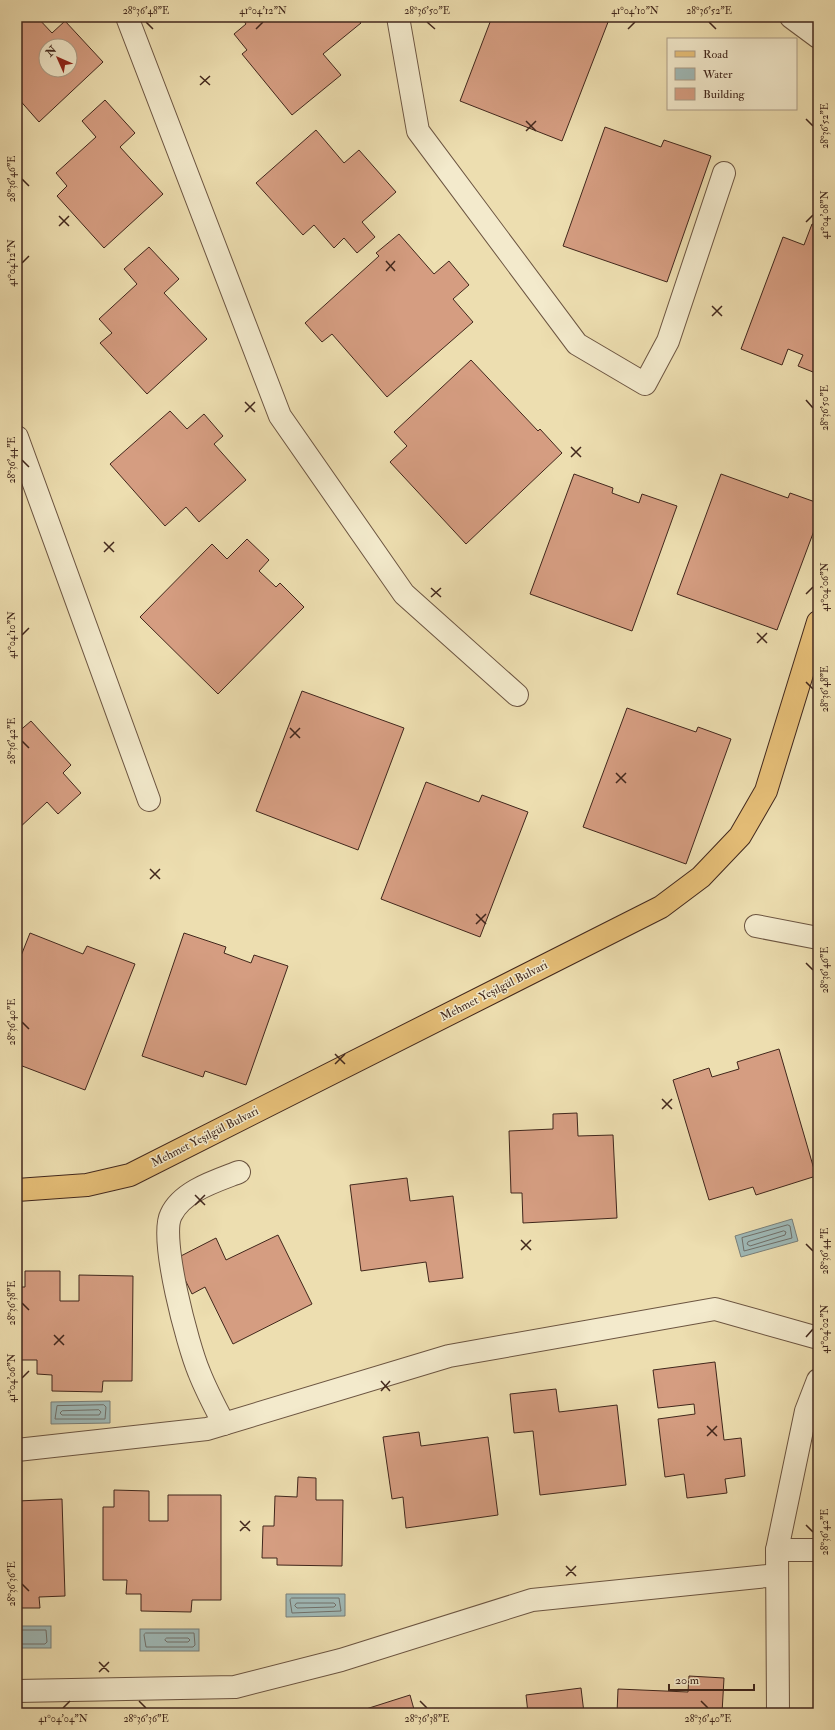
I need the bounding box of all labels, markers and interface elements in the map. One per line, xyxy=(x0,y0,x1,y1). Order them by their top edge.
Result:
text: 28°36'48"E xyxy=(123,5,169,17)
text: 41°04'12"N xyxy=(239,5,287,17)
text: 28°36'50"E xyxy=(404,5,450,17)
text: 41°04'10"N xyxy=(611,5,659,17)
text: 28°36'52"E xyxy=(686,5,732,17)
north arrow xyxy=(38,38,78,78)
legend xyxy=(667,38,797,110)
text: N xyxy=(42,42,60,60)
text: Road xyxy=(703,47,728,62)
text: Water xyxy=(702,67,733,82)
text: Building xyxy=(703,87,746,102)
text: 28°36'52"E xyxy=(819,103,831,149)
text: 28°36'46"E xyxy=(6,156,18,202)
text: 41°04'08"N xyxy=(819,191,831,239)
text: 41°04'12"N xyxy=(6,239,18,287)
text: 28°36'50"E xyxy=(819,385,831,431)
text: 28°36'44"E xyxy=(6,436,18,484)
text: 41°04'06"N xyxy=(819,562,831,612)
text: 41°04'10"N xyxy=(6,611,18,659)
text: 28°36'48"E xyxy=(819,666,831,712)
text: 28°36'42"E xyxy=(6,718,18,764)
text: 28°36'46"E xyxy=(819,947,831,993)
street label: Mehmet Yeşilgül Bulvari xyxy=(438,957,550,1025)
text: 28°36'40"E xyxy=(6,999,18,1045)
street label: Mehmet Yeşilgül Bulvari xyxy=(149,1103,261,1171)
text: 28°36'44"E xyxy=(819,1227,831,1275)
text: 28°36'38"E xyxy=(6,1281,18,1325)
text: 41°04'02"N xyxy=(819,1304,831,1354)
text: 41°04'06"N xyxy=(6,1353,18,1403)
text: 28°36'42"E xyxy=(819,1509,831,1555)
text: 28°36'36"E xyxy=(6,1561,18,1607)
scale bar xyxy=(669,1666,754,1692)
text: 20 m xyxy=(675,1673,700,1688)
text: 41°04'04"N xyxy=(38,1713,88,1725)
text: 28°36'36"E xyxy=(123,1713,169,1725)
text: 28°36'38"E xyxy=(405,1713,449,1725)
text: 28°36'40"E xyxy=(685,1713,731,1725)

